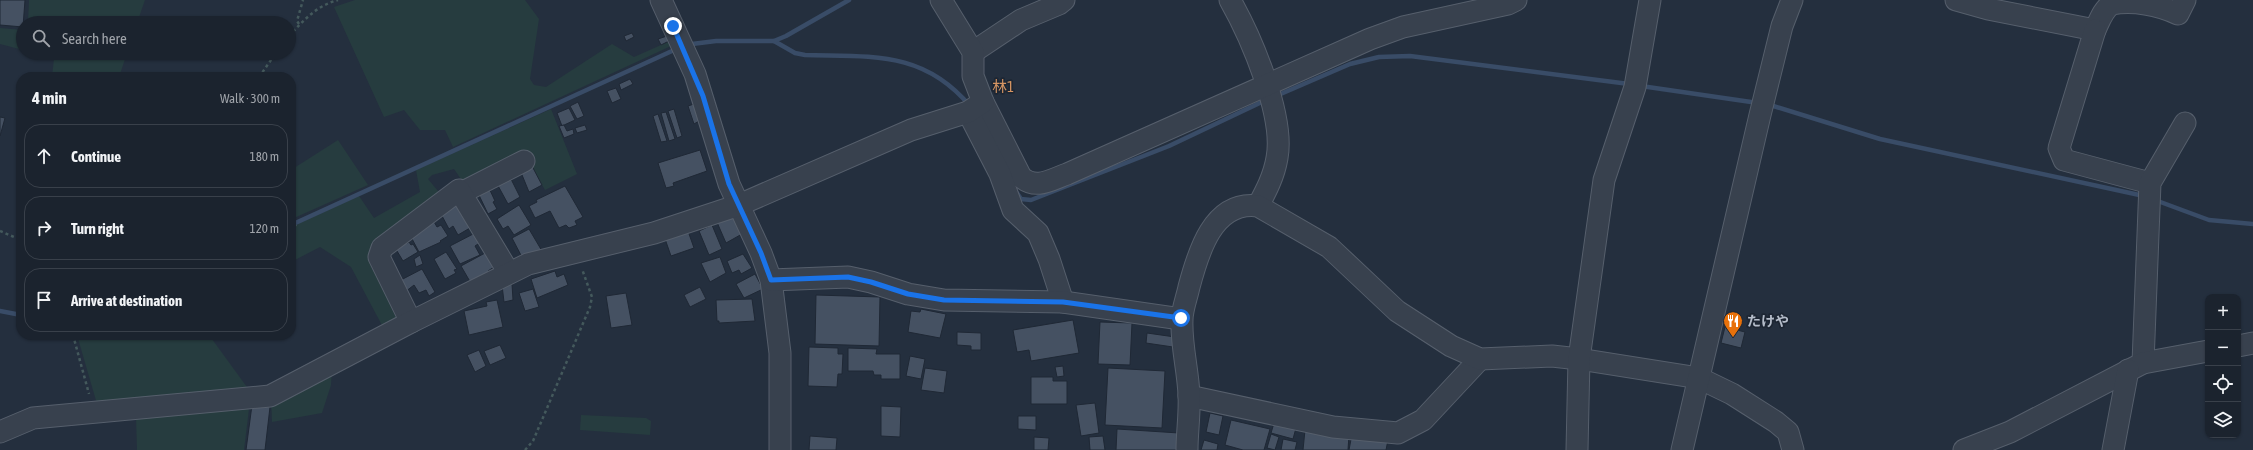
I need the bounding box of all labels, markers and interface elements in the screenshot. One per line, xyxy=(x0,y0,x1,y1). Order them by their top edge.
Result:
search box xyxy=(16,16,296,60)
route end xyxy=(664,17,682,35)
icon: search xyxy=(30,27,52,49)
text: Search here xyxy=(62,30,127,47)
district label: 林1 xyxy=(992,78,1014,95)
text: 4 min xyxy=(32,88,67,108)
text: Walk · 300 m xyxy=(220,91,280,106)
icon: ahead xyxy=(33,145,55,167)
text: Continue xyxy=(71,148,121,165)
text: 180 m xyxy=(250,149,279,164)
icon: right xyxy=(33,217,55,239)
text: Turn right xyxy=(71,220,124,237)
text: 120 m xyxy=(250,221,279,236)
icon: arrive xyxy=(33,289,55,311)
text: Arrive at destination xyxy=(71,292,182,309)
map controls xyxy=(2205,294,2241,438)
button: + xyxy=(2205,294,2241,330)
route start xyxy=(1172,309,1190,327)
restaurant icon: たけや xyxy=(1722,310,1744,338)
place label: たけや xyxy=(1747,313,1789,329)
button: − xyxy=(2205,330,2241,366)
button: locate xyxy=(2205,366,2241,402)
button: layers xyxy=(2205,402,2241,438)

